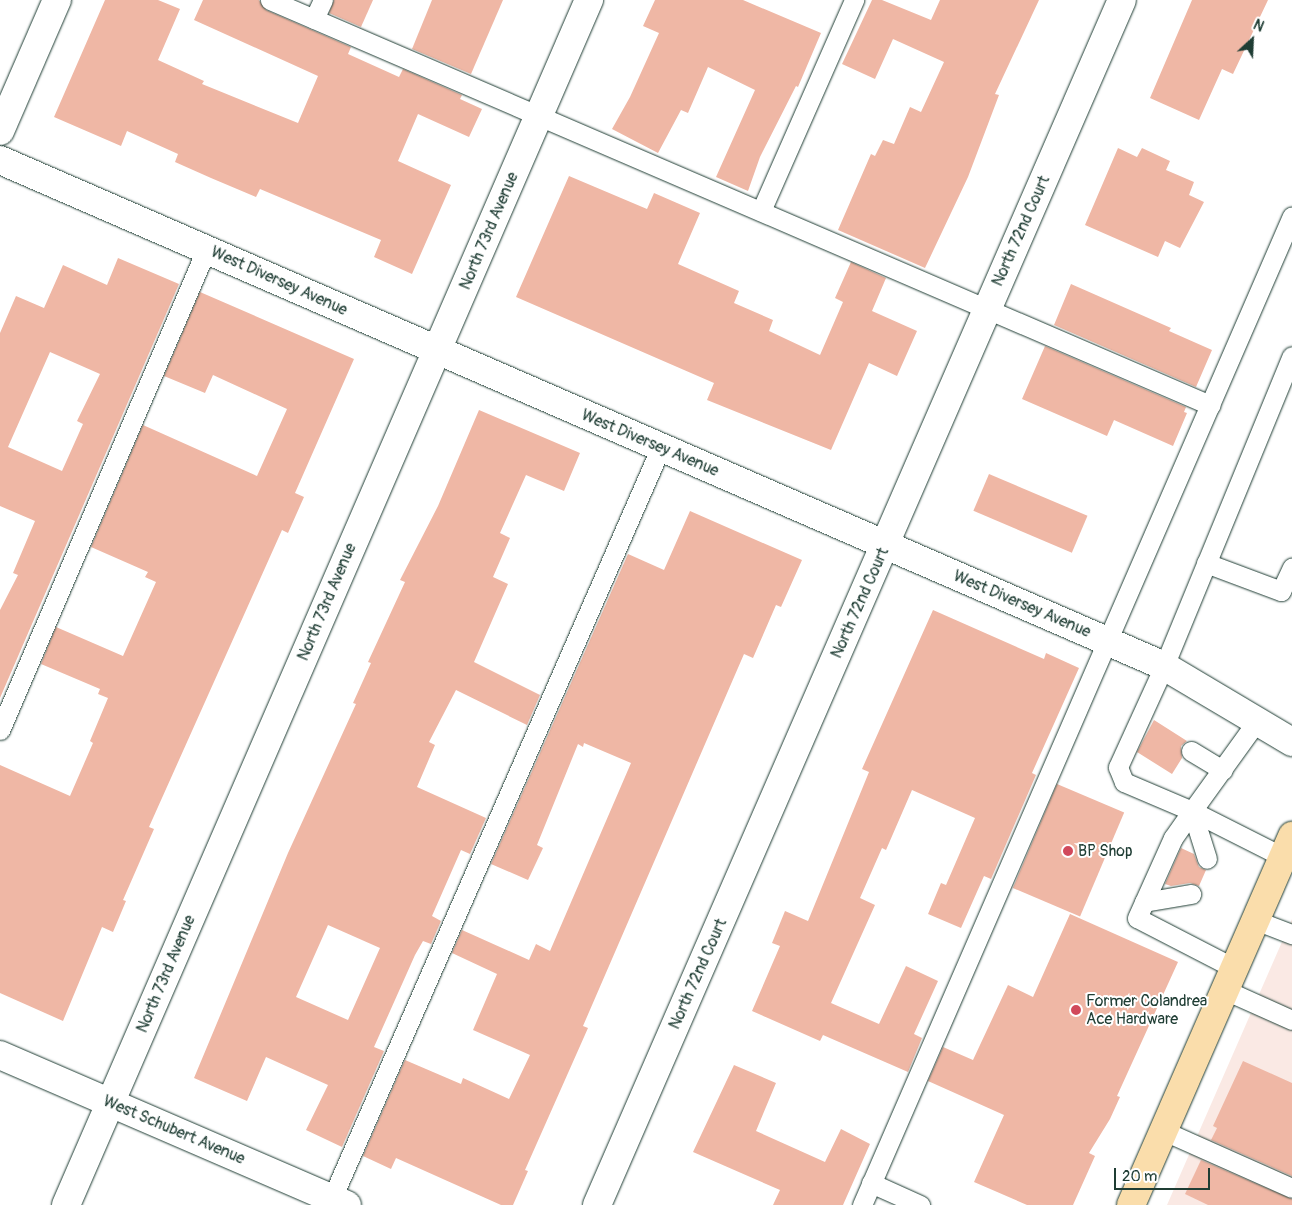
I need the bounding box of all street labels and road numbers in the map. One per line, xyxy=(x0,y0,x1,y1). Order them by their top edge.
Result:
street label: North 73rd Avenue xyxy=(456,169,522,293)
street label: North 72nd Court xyxy=(988,173,1054,289)
street label: West Diversey Avenue xyxy=(208,242,350,320)
street label: West Diversey Avenue xyxy=(578,405,722,481)
street label: North 73rd Avenue xyxy=(294,540,360,664)
street label: North 72nd Court xyxy=(827,545,893,661)
street label: West Diversey Avenue xyxy=(950,566,1094,642)
street label: North 73rd Avenue xyxy=(133,912,199,1036)
street label: North 72nd Court xyxy=(665,916,731,1032)
street label: West Schubert Avenue xyxy=(100,1091,248,1169)

